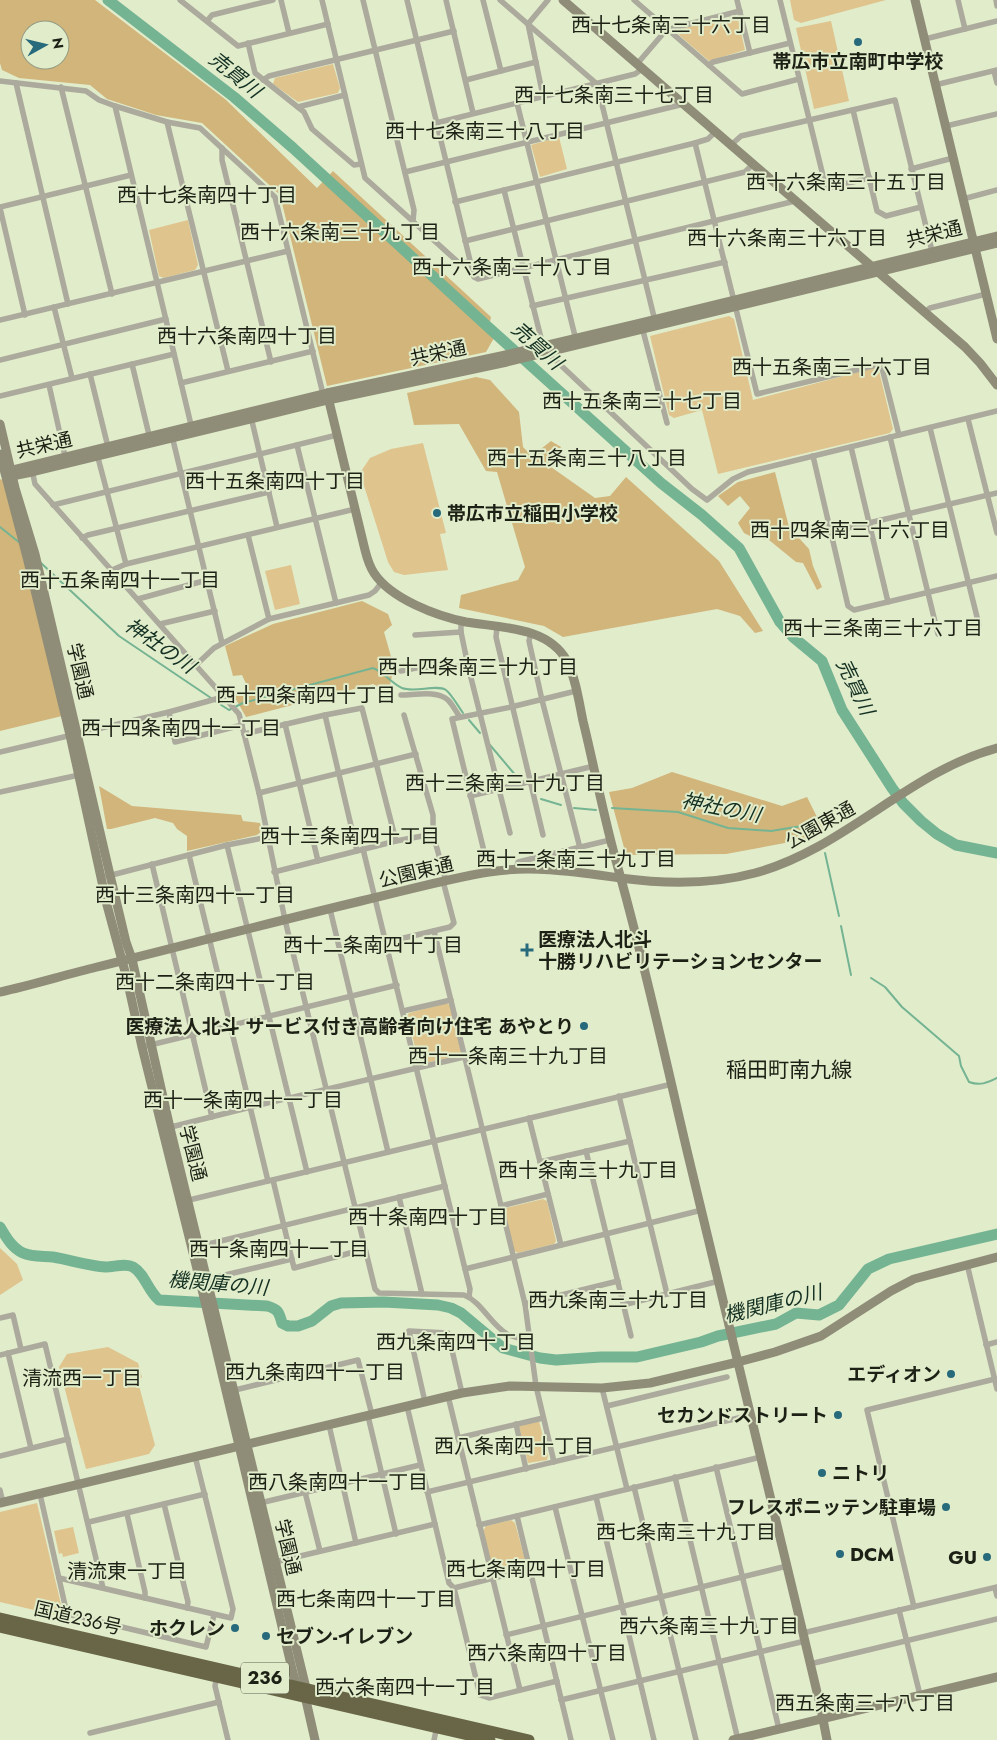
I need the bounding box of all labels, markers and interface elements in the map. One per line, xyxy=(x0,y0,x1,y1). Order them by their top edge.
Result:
district label: 西十七条南三十六丁目 xyxy=(571,11,771,40)
north arrow xyxy=(20,20,70,70)
text: N xyxy=(47,36,69,50)
marker: 帯広市立南町中学校 xyxy=(852,36,864,48)
water label: 売買川 xyxy=(203,45,269,106)
place label: 帯広市立南町中学校 xyxy=(772,48,944,75)
district label: 西十七条南三十七丁目 xyxy=(514,81,714,110)
district label: 西十七条南三十八丁目 xyxy=(385,117,585,146)
district label: 西十六条南三十五丁目 xyxy=(746,168,946,197)
district label: 西十七条南四十丁目 xyxy=(117,181,297,210)
street label: 共栄通 xyxy=(903,214,965,254)
district label: 西十六条南三十九丁目 xyxy=(240,218,440,247)
district label: 西十六条南三十六丁目 xyxy=(687,224,887,253)
district label: 西十六条南三十八丁目 xyxy=(412,253,612,282)
water label: 売買川 xyxy=(505,315,570,378)
district label: 西十六条南四十丁目 xyxy=(157,322,337,351)
street label: 共栄通 xyxy=(407,334,469,372)
district label: 西十五条南三十六丁目 xyxy=(732,353,932,382)
district label: 西十五条南三十七丁目 xyxy=(542,387,742,416)
street label: 共栄通 xyxy=(13,425,75,465)
district label: 西十五条南三十八丁目 xyxy=(487,444,687,473)
district label: 西十五条南四十丁目 xyxy=(185,467,365,496)
place label: 帯広市立稲田小学校 xyxy=(447,500,618,527)
marker: 帯広市立稲田小学校 xyxy=(431,507,443,519)
district label: 西十四条南三十六丁目 xyxy=(750,516,950,545)
district label: 西十五条南四十一丁目 xyxy=(20,566,220,595)
water label: 神社の川 xyxy=(119,611,203,682)
district label: 西十三条南三十六丁目 xyxy=(783,614,983,643)
street label: 学園通 xyxy=(60,640,100,702)
district label: 西十四条南三十九丁目 xyxy=(378,653,578,682)
water label: 売買川 xyxy=(829,654,882,722)
district label: 西十四条南四十丁目 xyxy=(216,681,396,710)
district label: 西十四条南四十一丁目 xyxy=(81,714,281,743)
district label: 西十三条南三十九丁目 xyxy=(405,769,605,798)
water label: 神社の川 xyxy=(679,786,765,830)
street label: 公園東通 xyxy=(780,795,860,855)
district label: 西十三条南四十丁目 xyxy=(260,822,440,851)
district label: 西十二条南三十九丁目 xyxy=(476,845,676,874)
street label: 公園東通 xyxy=(376,850,456,894)
district label: 西十三条南四十一丁目 xyxy=(95,881,295,910)
place label: 医療法人北斗 十勝リハビリテーションセンター xyxy=(538,926,823,975)
district label: 西十二条南四十丁目 xyxy=(283,931,463,960)
marker: 医療法人北斗 十勝リハビリテーションセンター xyxy=(520,943,534,957)
district label: 西十二条南四十一丁目 xyxy=(115,968,315,997)
place label: 医療法人北斗 サービス付き高齢者向け住宅 あやとり xyxy=(126,1013,574,1040)
marker: 医療法人北斗 サービス付き高齢者向け住宅 あやとり xyxy=(578,1020,590,1032)
district label: 西十一条南三十九丁目 xyxy=(408,1042,608,1071)
district label: 稲田町南九線 xyxy=(726,1055,852,1085)
district label: 西十一条南四十一丁目 xyxy=(143,1086,343,1115)
street label: 学園通 xyxy=(173,1122,213,1184)
district label: 西十条南三十九丁目 xyxy=(498,1156,678,1185)
district label: 西十条南四十丁目 xyxy=(348,1203,508,1232)
district label: 西十条南四十一丁目 xyxy=(189,1235,369,1264)
water label: 機関庫の川 xyxy=(167,1265,271,1303)
water label: 機関庫の川 xyxy=(721,1277,827,1330)
district label: 西九条南三十九丁目 xyxy=(528,1286,708,1315)
district label: 西九条南四十丁目 xyxy=(376,1328,536,1357)
district label: 西九条南四十一丁目 xyxy=(225,1358,405,1387)
place label: エディオン xyxy=(847,1361,941,1388)
district label: 清流西一丁目 xyxy=(22,1364,142,1393)
marker: エディオン xyxy=(945,1368,957,1380)
place label: セカンドストリート xyxy=(657,1402,828,1429)
marker: セカンドストリート xyxy=(832,1409,844,1421)
district label: 西八条南四十丁目 xyxy=(434,1432,594,1461)
place label: ニトリ xyxy=(832,1460,889,1487)
marker: ニトリ xyxy=(816,1467,828,1479)
district label: 西八条南四十一丁目 xyxy=(248,1468,428,1497)
place label: フレスポニッテン駐車場 xyxy=(727,1494,936,1521)
marker: フレスポニッテン駐車場 xyxy=(940,1501,952,1513)
street label: 学園通 xyxy=(268,1516,308,1578)
district label: 西七条南三十九丁目 xyxy=(596,1518,776,1547)
place label: DCM xyxy=(850,1541,894,1568)
place label: GU xyxy=(948,1544,977,1571)
marker: DCM xyxy=(834,1548,846,1560)
marker: GU xyxy=(981,1551,993,1563)
district label: 西七条南四十丁目 xyxy=(446,1555,606,1584)
district label: 清流東一丁目 xyxy=(67,1557,187,1586)
district label: 西七条南四十一丁目 xyxy=(276,1585,456,1614)
street label: 国道236号 xyxy=(32,1595,124,1641)
district label: 西六条南三十九丁目 xyxy=(619,1612,799,1641)
place label: ホクレン xyxy=(149,1615,225,1642)
marker: ホクレン xyxy=(229,1622,241,1634)
place label: セブン-イレブン xyxy=(276,1623,413,1650)
marker: セブン-イレブン xyxy=(260,1630,272,1642)
district label: 西六条南四十丁目 xyxy=(467,1639,627,1668)
road number: 236 xyxy=(241,1662,289,1694)
district label: 西六条南四十一丁目 xyxy=(315,1673,495,1702)
district label: 西五条南三十八丁目 xyxy=(775,1689,955,1718)

